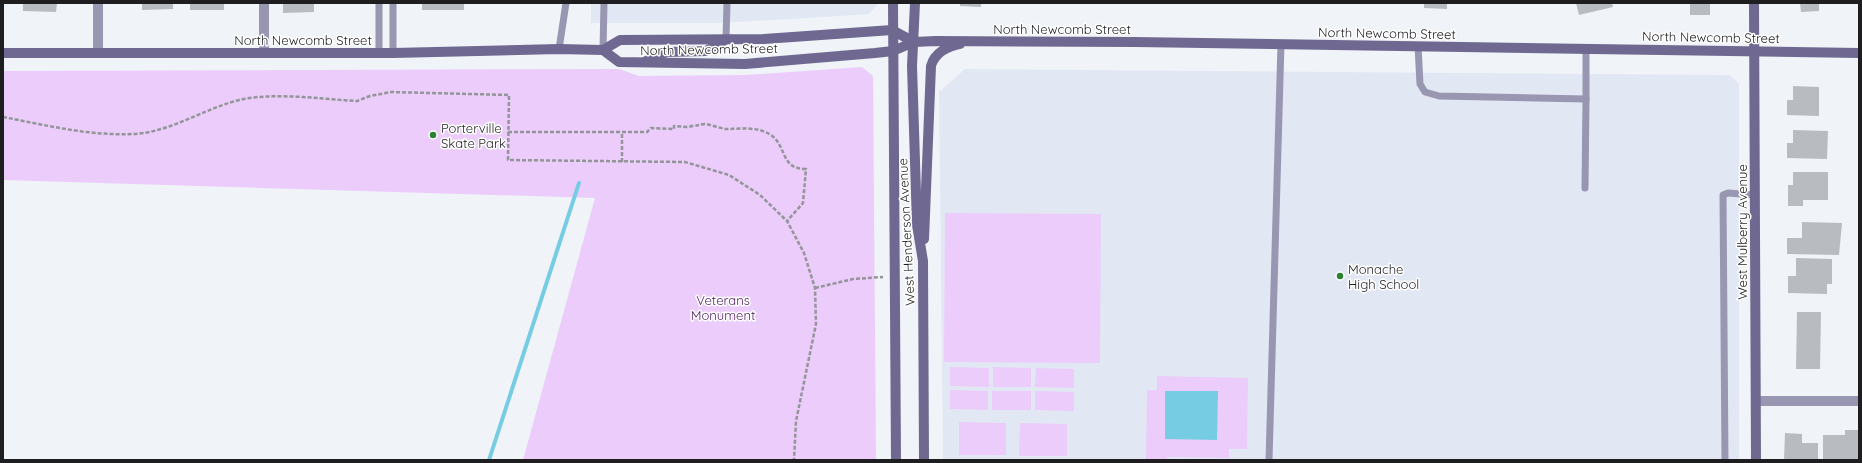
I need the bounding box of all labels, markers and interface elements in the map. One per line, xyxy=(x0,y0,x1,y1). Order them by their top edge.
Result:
street label: North Newcomb Street xyxy=(993,21,1131,37)
street label: North Newcomb Street xyxy=(1318,24,1456,42)
street label: North Newcomb Street xyxy=(1642,28,1780,46)
street label: North Newcomb Street xyxy=(234,32,372,48)
street label: North Newcomb Street xyxy=(640,40,778,58)
place label: Porterville Skate Park xyxy=(441,120,506,151)
marker: Porterville Skate Park xyxy=(428,130,438,140)
street label: West Henderson Avenue xyxy=(894,158,918,306)
street label: West Mulberry Avenue xyxy=(1734,164,1750,300)
place label: Monache High School xyxy=(1348,261,1419,292)
marker: Monache High School xyxy=(1335,271,1345,281)
park label: Veterans Monument xyxy=(691,292,755,323)

